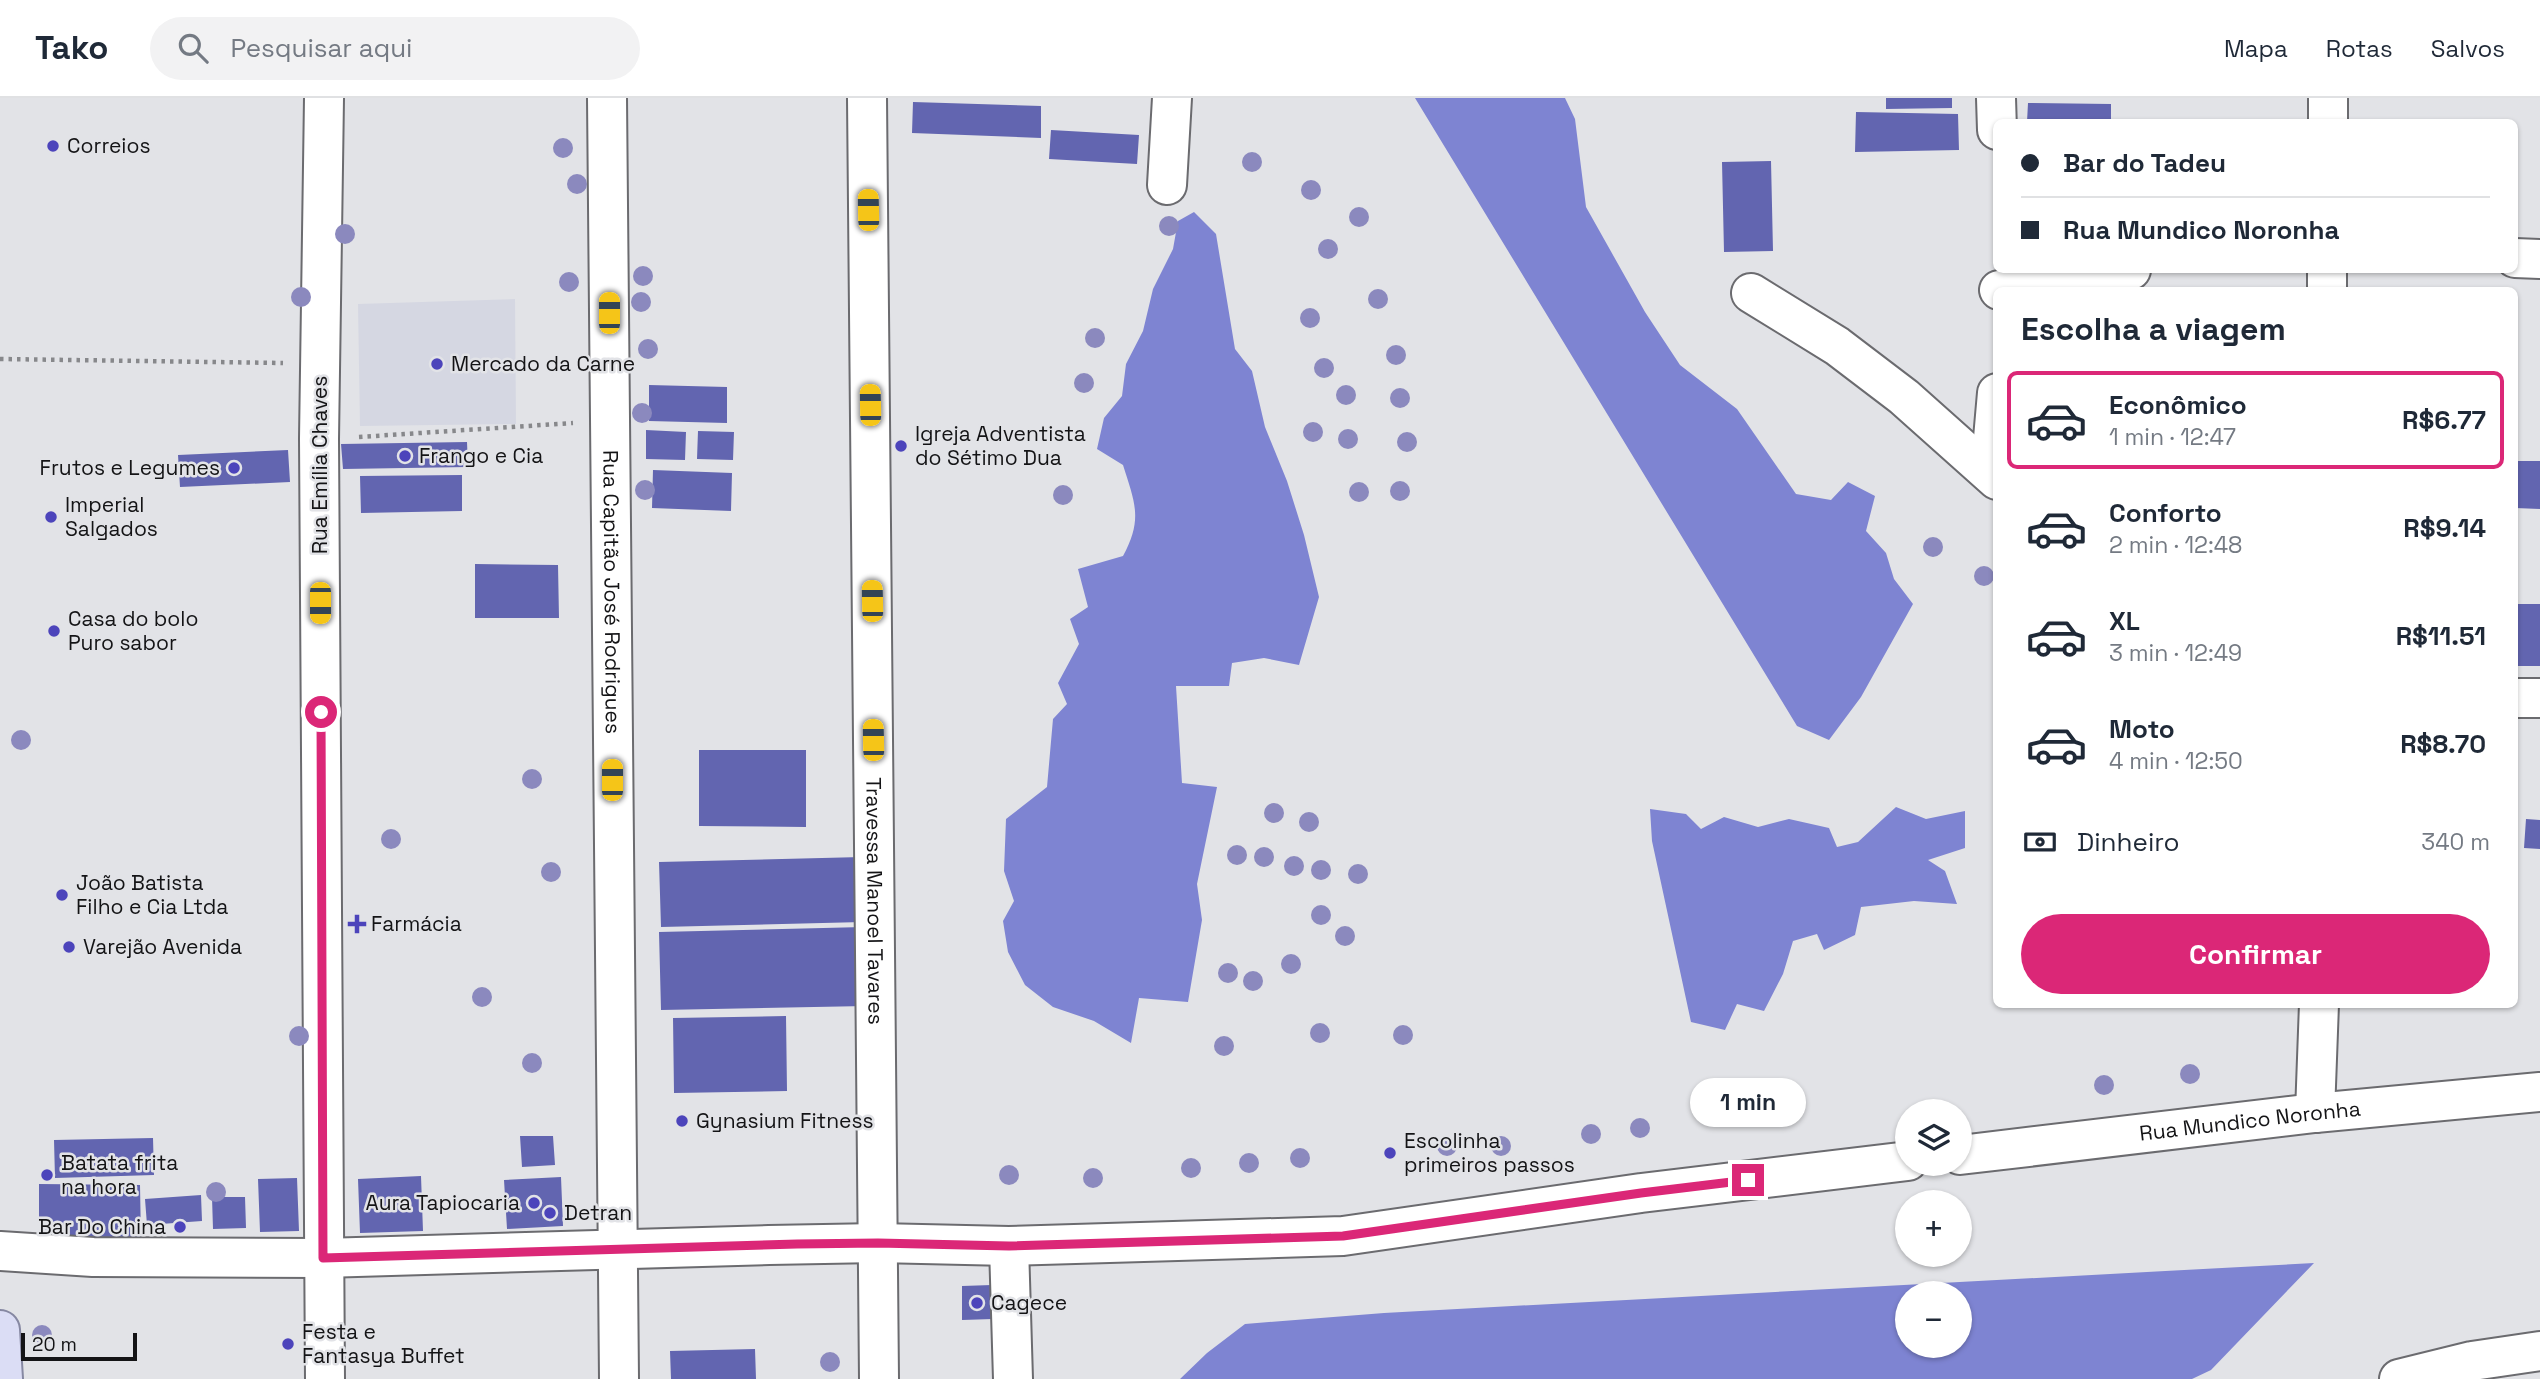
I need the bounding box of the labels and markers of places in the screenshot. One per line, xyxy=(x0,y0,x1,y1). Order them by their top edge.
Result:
place label: Correios xyxy=(67,132,151,159)
marker: Correios xyxy=(45,138,61,154)
place label: Mercado da Carne xyxy=(451,350,635,377)
marker: Mercado da Carne xyxy=(429,356,445,372)
place label: Igreja Adventista do Sétimo Dua xyxy=(915,420,1086,471)
marker: Igreja Adventista do Sétimo Dua xyxy=(893,438,909,454)
place label: Frango e Cia xyxy=(419,442,543,469)
marker: Frango e Cia xyxy=(397,448,413,464)
place label: Frutos e Legumes xyxy=(40,454,220,481)
marker: Frutos e Legumes xyxy=(226,460,242,476)
place label: Imperial Salgados xyxy=(65,491,158,542)
marker: Imperial Salgados xyxy=(43,509,59,525)
place label: Casa do bolo Puro sabor xyxy=(68,605,198,656)
marker: Casa do bolo Puro sabor xyxy=(46,623,62,639)
place label: João Batista Filho e Cia Ltda xyxy=(76,869,228,920)
marker: João Batista Filho e Cia Ltda xyxy=(54,887,70,903)
place label: Farmácia xyxy=(371,910,462,937)
marker: Farmácia xyxy=(349,916,365,932)
place label: Varejão Avenida xyxy=(83,933,242,960)
marker: Varejão Avenida xyxy=(61,939,77,955)
place label: Gynasium Fitness xyxy=(696,1107,874,1134)
marker: Gynasium Fitness xyxy=(674,1113,690,1129)
place label: Escolinha primeiros passos xyxy=(1404,1127,1575,1178)
marker: Escolinha primeiros passos xyxy=(1382,1145,1398,1161)
place label: Batata frita na hora xyxy=(61,1149,178,1200)
marker: Batata frita na hora xyxy=(39,1167,55,1183)
place label: Aura Tapiocaria xyxy=(365,1189,520,1216)
marker: Aura Tapiocaria xyxy=(526,1195,542,1211)
place label: Detran xyxy=(564,1199,632,1226)
marker: Detran xyxy=(542,1205,558,1221)
place label: Bar Do China xyxy=(38,1213,166,1240)
marker: Bar Do China xyxy=(172,1219,188,1235)
place label: Cagece xyxy=(991,1289,1067,1316)
marker: Cagece xyxy=(969,1295,985,1311)
place label: Festa e Fantasya Buffet xyxy=(302,1318,465,1369)
marker: Festa e Fantasya Buffet xyxy=(280,1336,296,1352)

